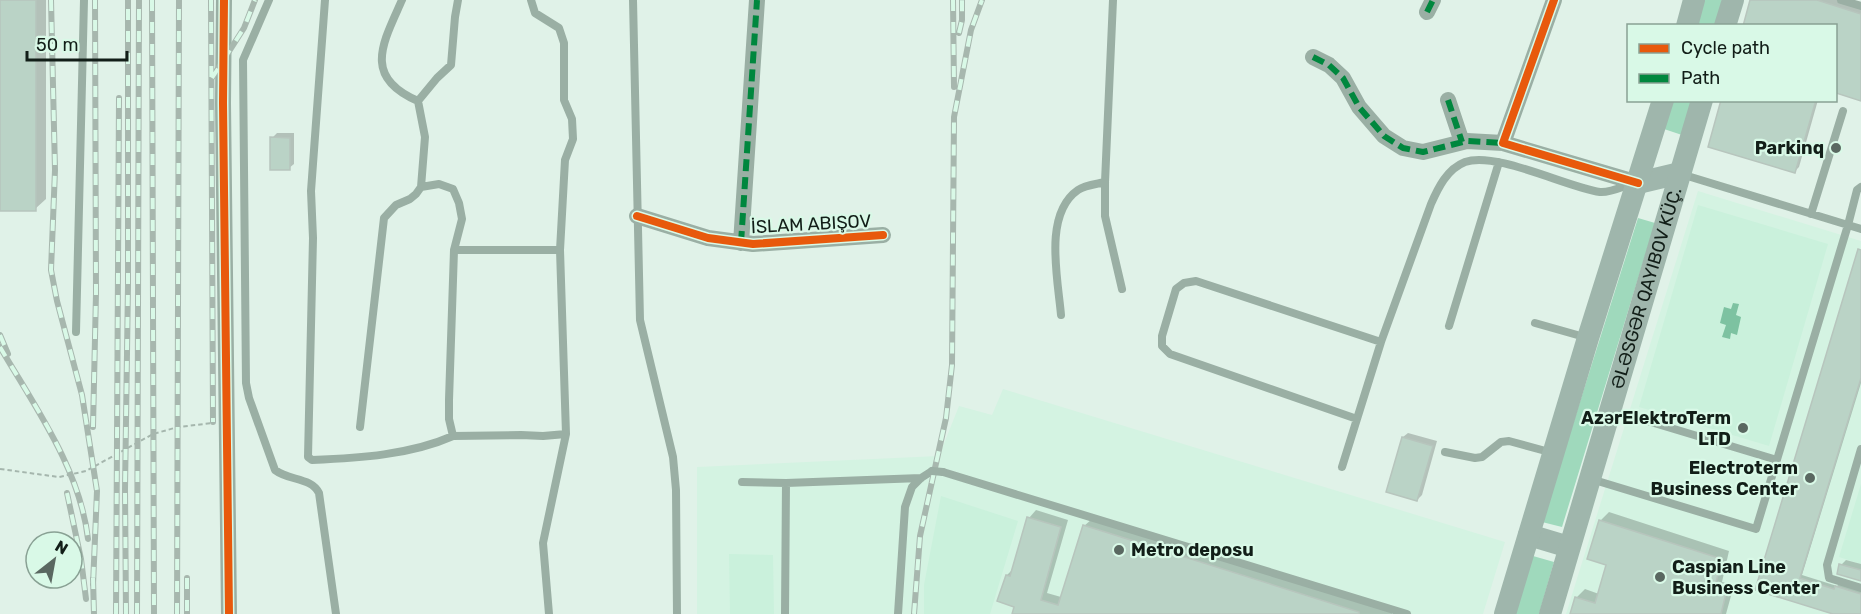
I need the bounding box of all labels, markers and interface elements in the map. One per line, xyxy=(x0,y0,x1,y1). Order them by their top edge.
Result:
scale bar xyxy=(27,24,128,62)
legend xyxy=(1627,24,1837,102)
text: 50 m xyxy=(36,34,79,56)
text: Cycle path xyxy=(1681,37,1770,59)
text: Path xyxy=(1681,67,1720,89)
place label: Parkinq xyxy=(1755,137,1824,159)
marker: Parkinq xyxy=(1829,141,1843,155)
street label: ƏLƏSGƏR QAYIBOV KÜÇ. xyxy=(1606,185,1687,391)
street label: İSLAM ABIŞOV xyxy=(750,210,872,238)
place label: AzərElektroTerm LTD xyxy=(1581,407,1731,450)
marker: AzərElektroTerm LTD xyxy=(1736,421,1750,435)
place label: Electroterm Business Center xyxy=(1651,457,1798,500)
marker: Electroterm Business Center xyxy=(1803,471,1817,485)
north arrow xyxy=(24,530,84,590)
text: N xyxy=(52,536,71,559)
place label: Metro deposu xyxy=(1131,539,1254,561)
marker: Metro deposu xyxy=(1112,543,1126,557)
place label: Caspian Line Business Center xyxy=(1672,556,1819,599)
marker: Caspian Line Business Center xyxy=(1653,570,1667,584)

